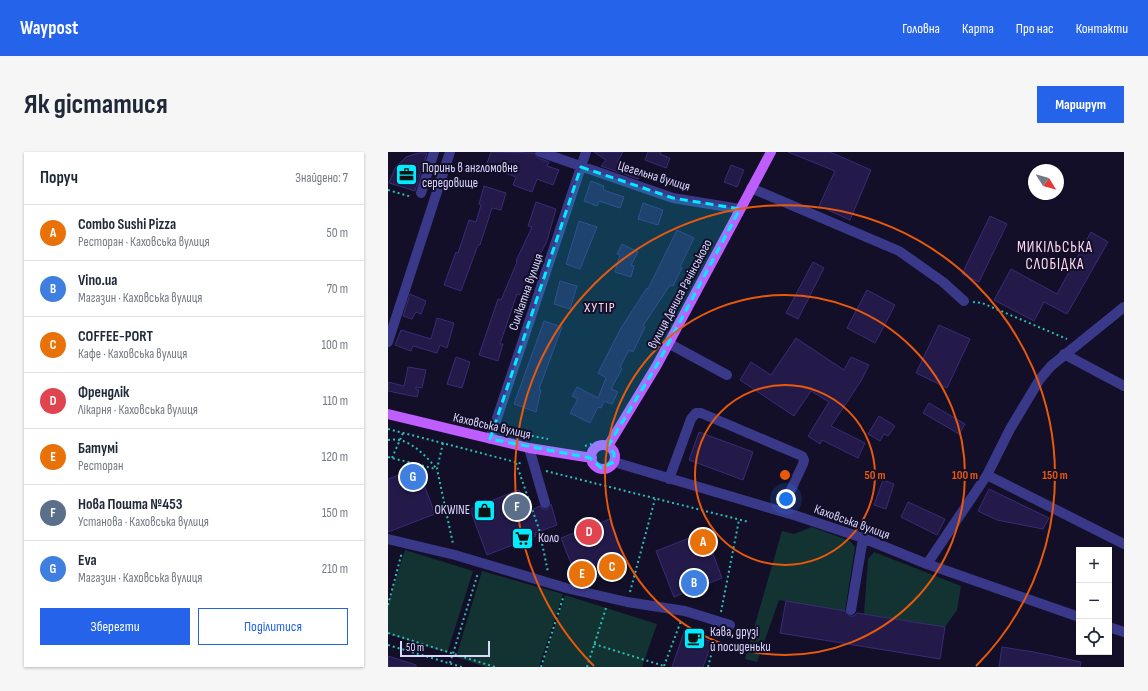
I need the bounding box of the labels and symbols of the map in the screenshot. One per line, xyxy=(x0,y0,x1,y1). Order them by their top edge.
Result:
street label: Цегельна вулиця xyxy=(616,157,692,195)
place label: Поринь в англомовне середовище xyxy=(422,160,518,191)
office icon: Поринь в англомовне середовище xyxy=(394,162,420,188)
north arrow xyxy=(1028,164,1064,200)
street label: вулиця Дениса Рачінського xyxy=(644,237,716,351)
district label: МИКІЛЬСЬКА СЛОБІДКА xyxy=(1017,238,1093,274)
street label: Силікатна вулиця xyxy=(505,251,547,333)
district label: ХУТІР xyxy=(583,299,616,316)
street label: Каховська вулиця xyxy=(451,409,533,443)
pin: G xyxy=(400,462,426,492)
centre of rings xyxy=(778,468,792,482)
text: 50 m xyxy=(865,468,885,483)
text: 100 m xyxy=(952,468,978,483)
text: 150 m xyxy=(1042,468,1068,483)
your location xyxy=(776,489,796,509)
pin: F xyxy=(504,492,530,522)
shop icon: OKWINE xyxy=(472,497,498,523)
street label: Каховська вулиця xyxy=(812,501,892,543)
place label: OKWINE xyxy=(434,502,470,518)
pin: D xyxy=(576,517,602,547)
supermarket icon: Коло xyxy=(510,525,536,551)
pin: A xyxy=(690,527,716,557)
place label: Коло xyxy=(538,530,559,546)
pin: C xyxy=(599,552,625,582)
pin: E xyxy=(569,559,595,589)
pin: B xyxy=(681,568,707,598)
place label: Кава, друзі й посиденьки xyxy=(710,624,771,655)
cafe icon: Кава, друзі й посиденьки xyxy=(682,626,708,652)
scale bar xyxy=(400,639,490,658)

